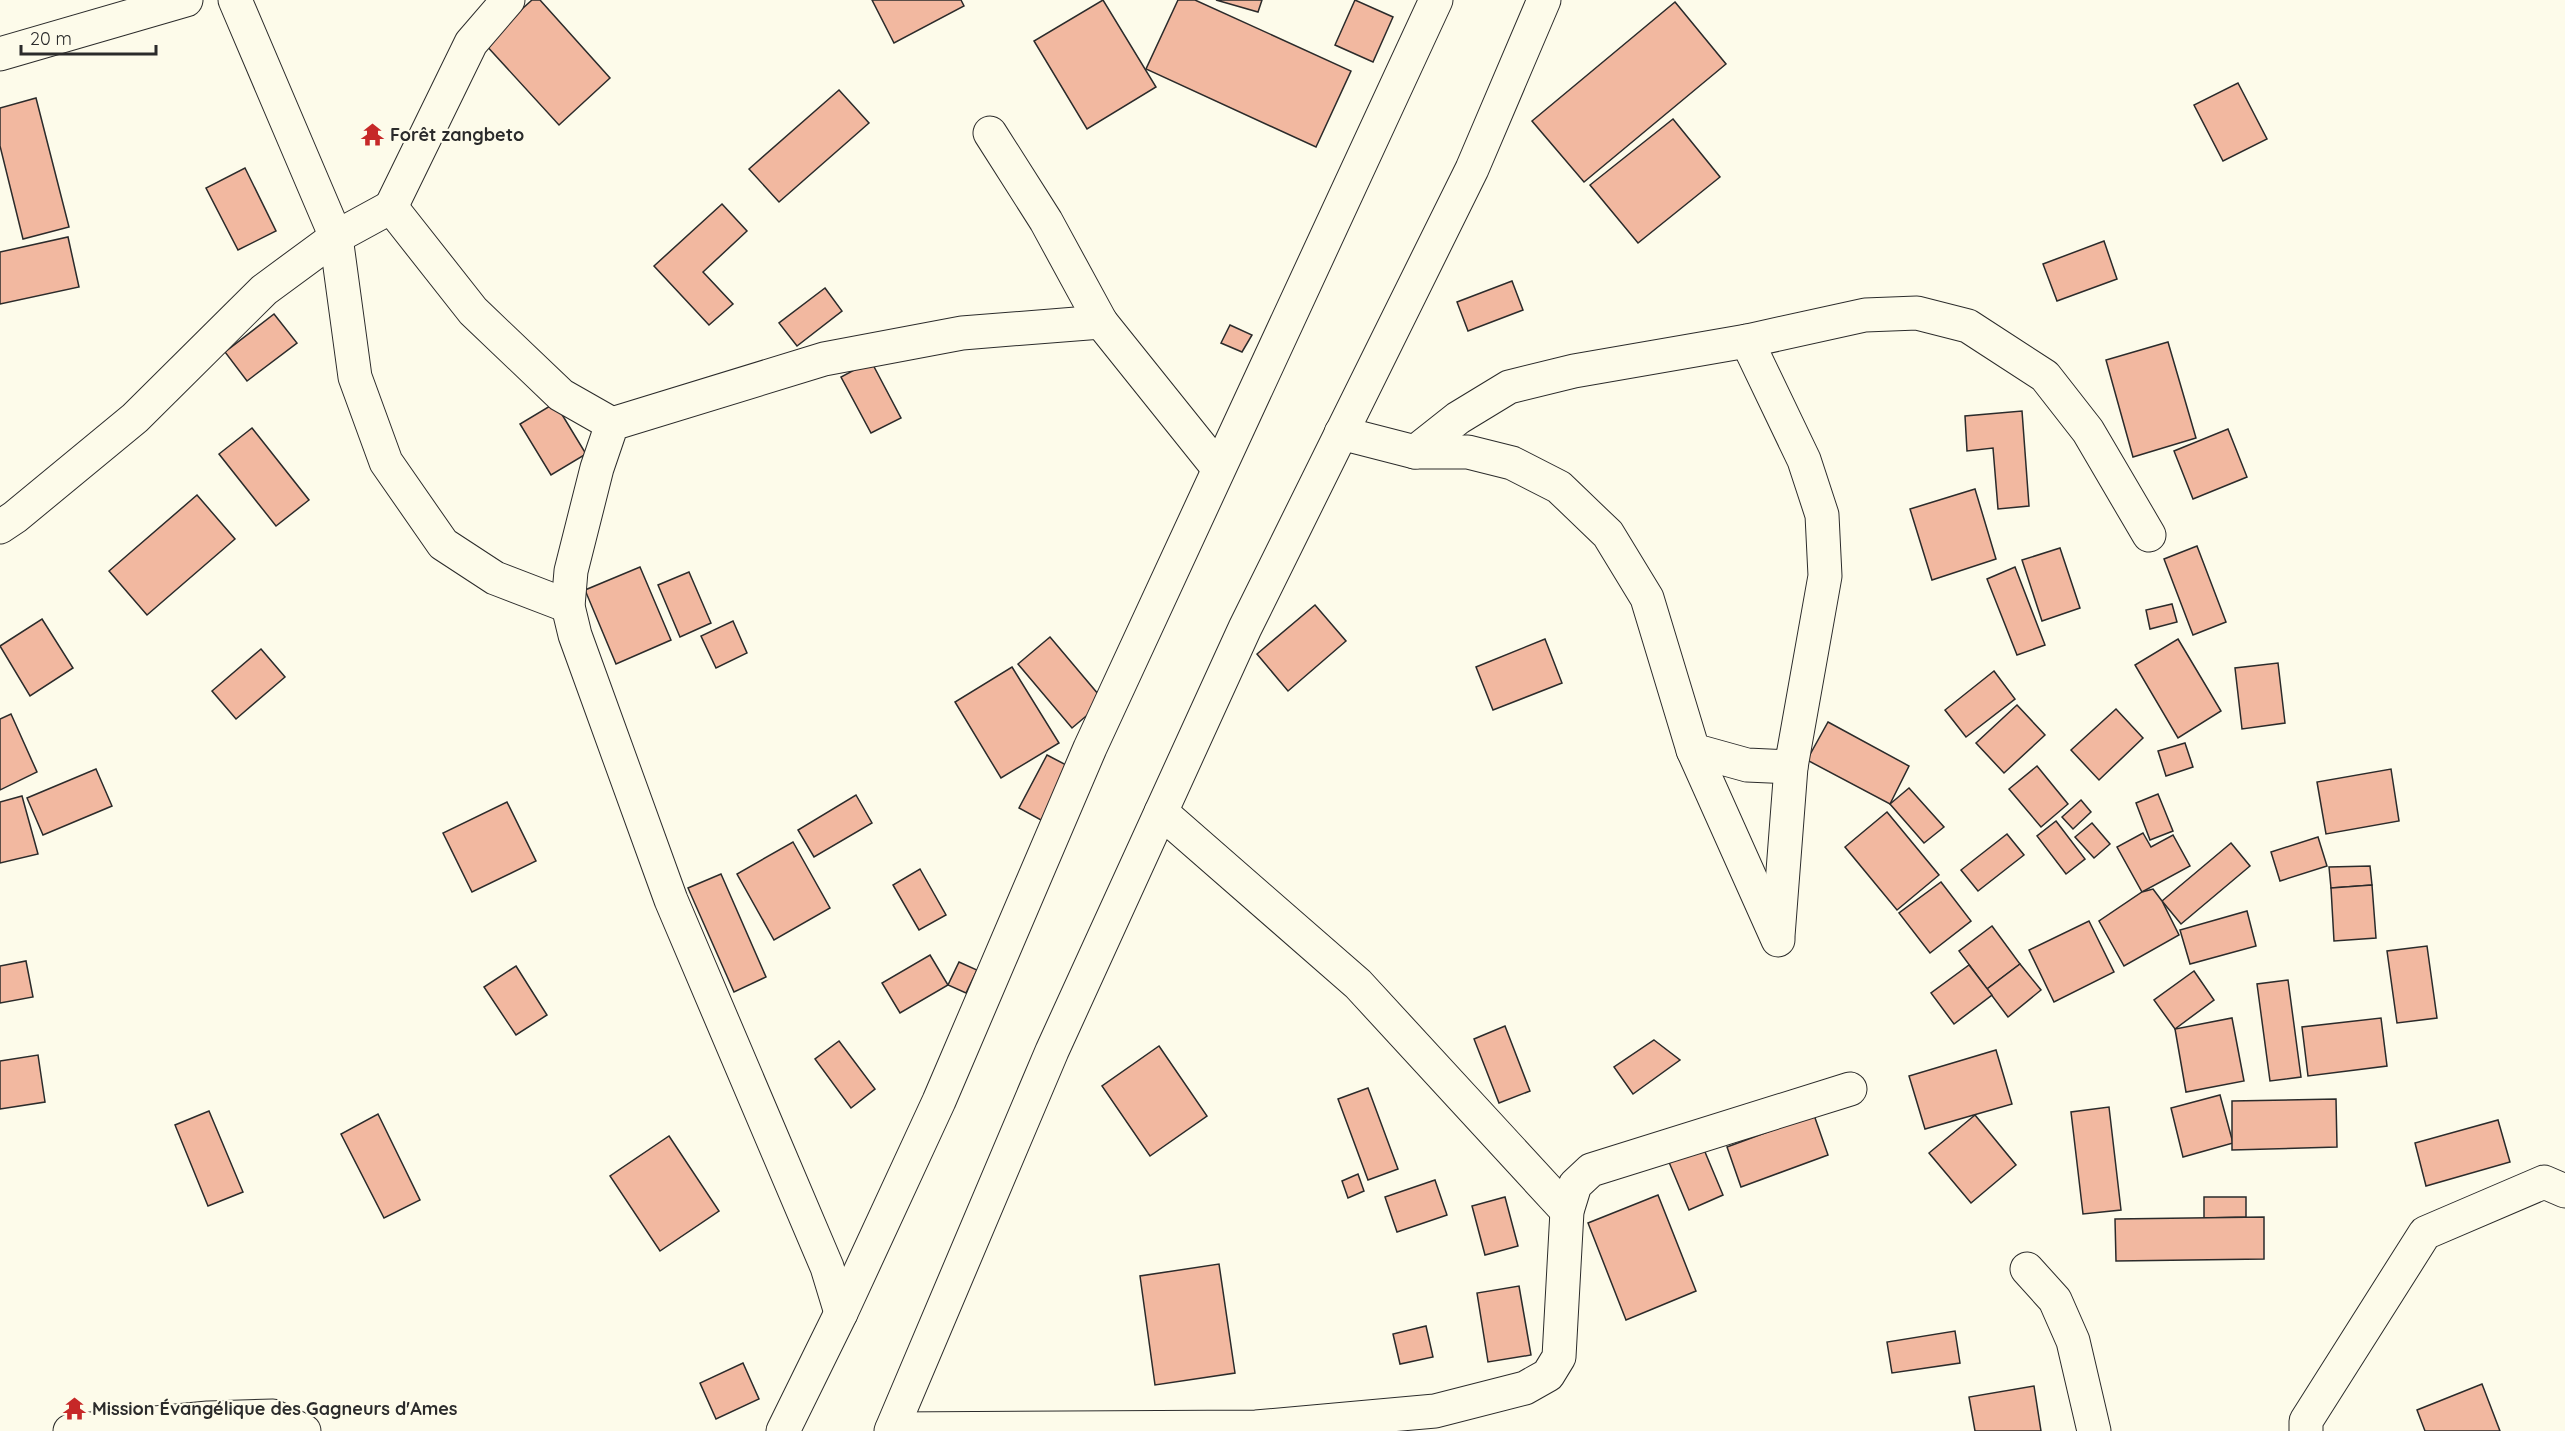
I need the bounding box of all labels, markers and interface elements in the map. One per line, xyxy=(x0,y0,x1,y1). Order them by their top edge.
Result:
scale bar xyxy=(21,18,156,56)
text: 20 m xyxy=(30,27,72,50)
temple icon: Forêt zangbeto xyxy=(359,121,385,147)
place label: Forêt zangbeto xyxy=(390,123,524,146)
temple icon: Mission Évangélique des Gagneurs d'Ames xyxy=(61,1395,87,1421)
place label: Mission Évangélique des Gagneurs d'Ames xyxy=(92,1397,458,1420)

